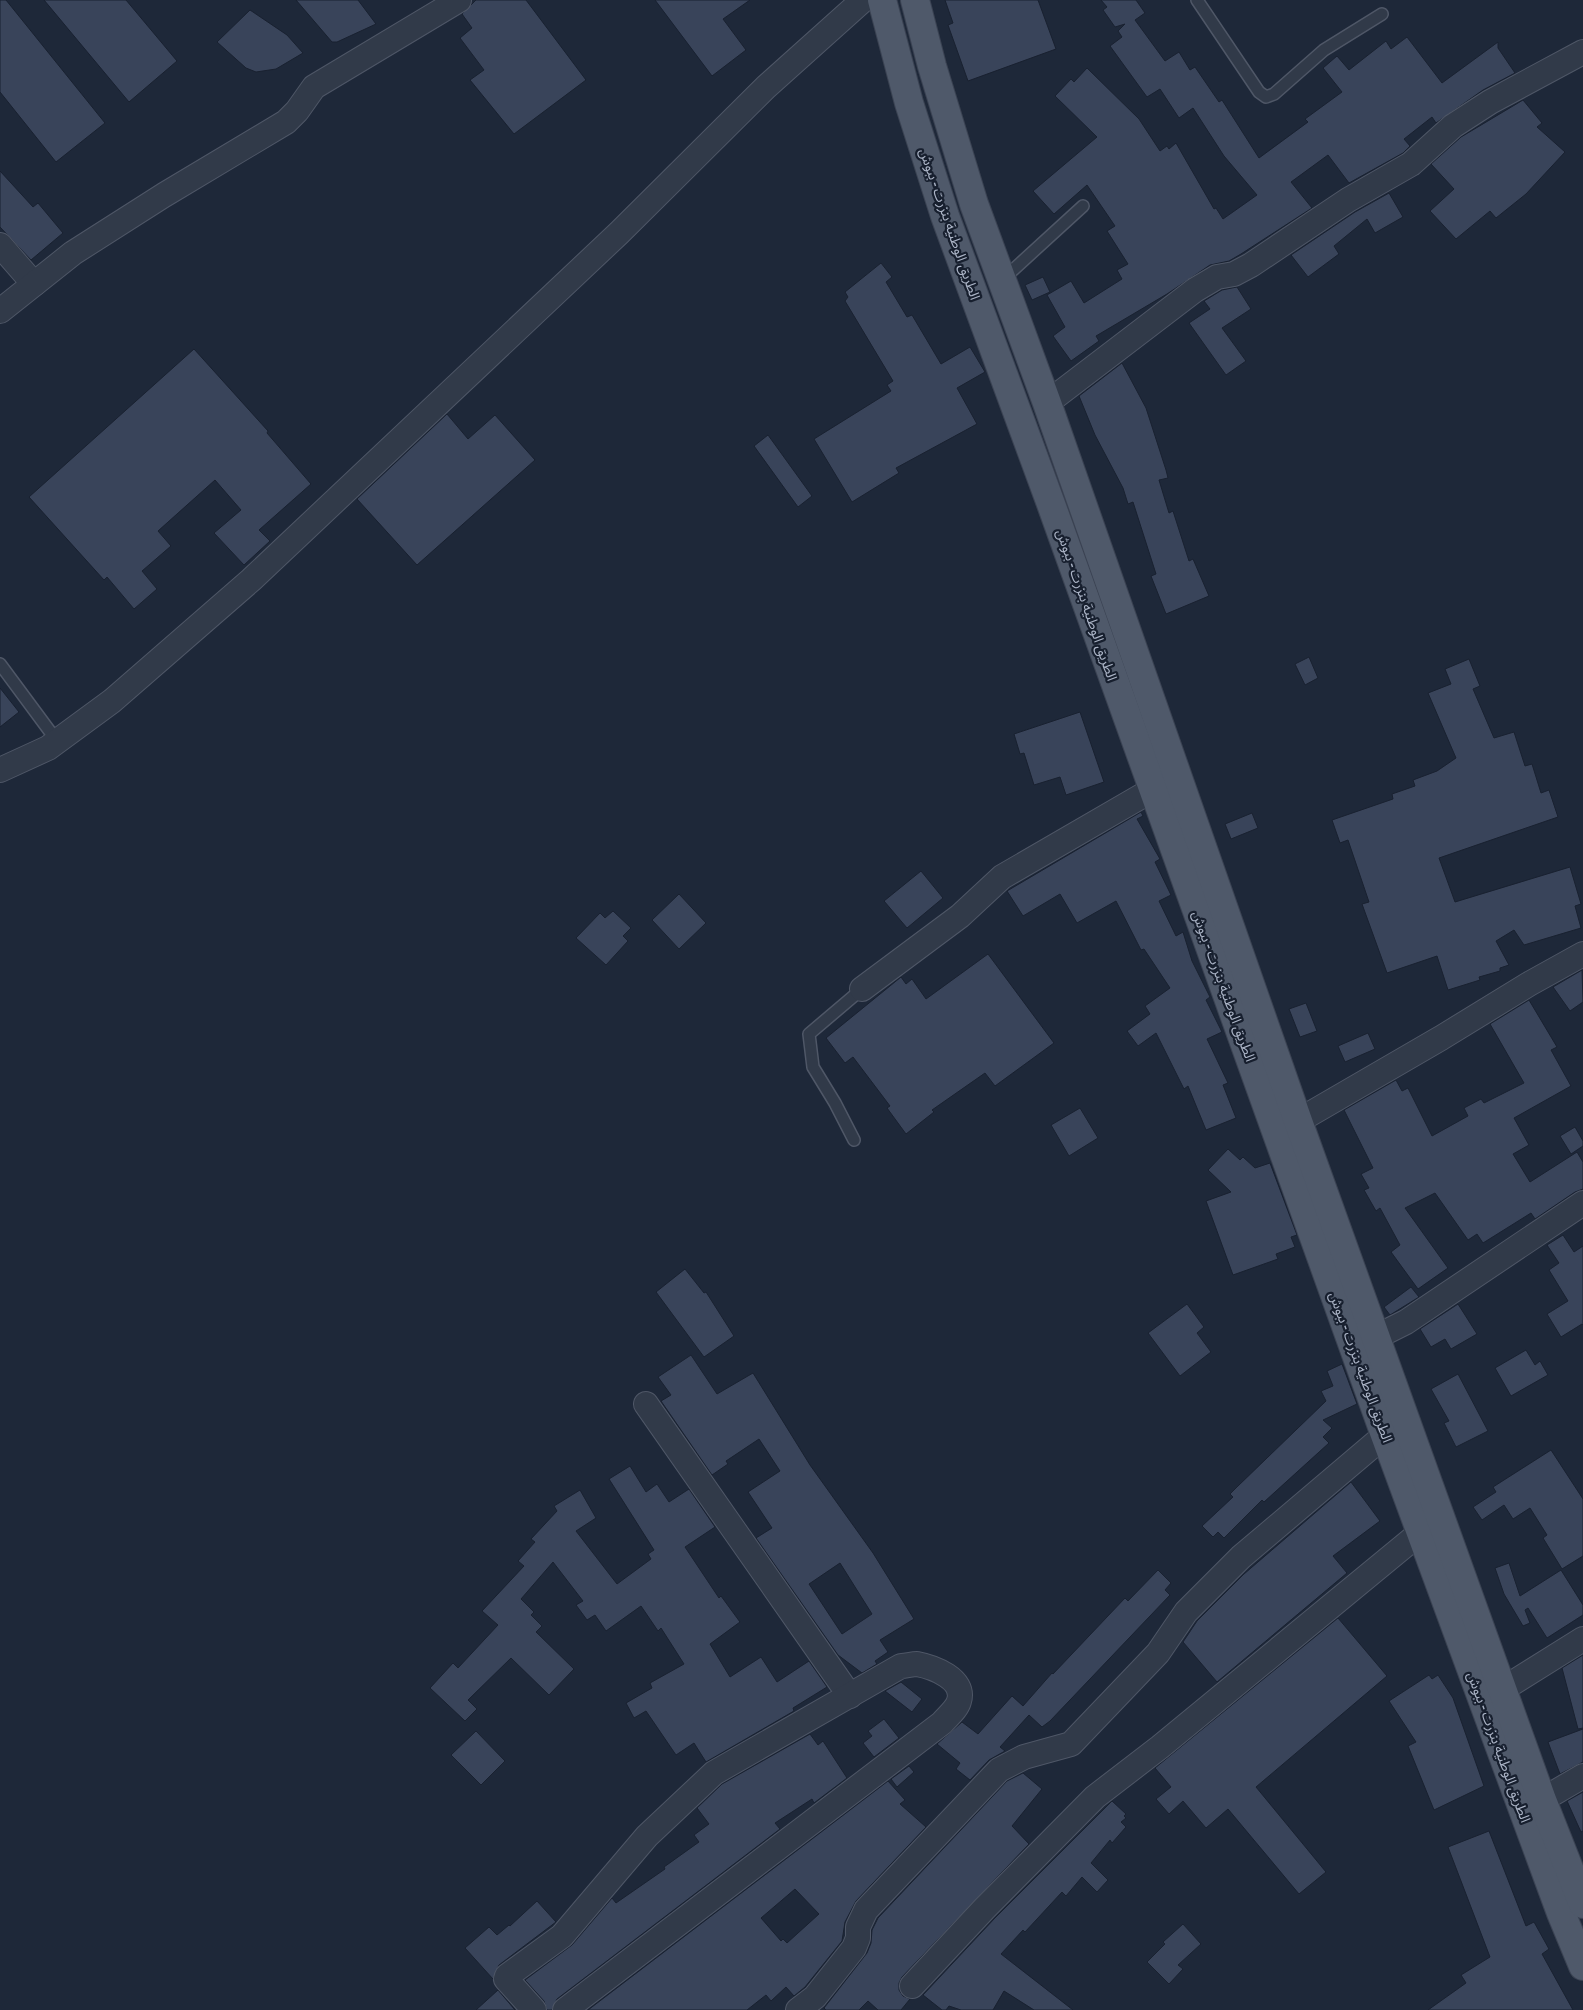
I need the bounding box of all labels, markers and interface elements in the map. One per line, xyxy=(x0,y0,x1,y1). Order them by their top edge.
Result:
street label: الطريق الوطنية بنزرت - ببوش xyxy=(915,146,984,303)
street label: الطريق الوطنية بنزرت - ببوش xyxy=(1052,527,1121,684)
street label: الطريق الوطنية بنزرت - ببوش xyxy=(1187,908,1260,1064)
street label: الطريق الوطنية بنزرت - ببوش xyxy=(1324,1289,1397,1445)
street label: الطريق الوطنية بنزرت - ببوش xyxy=(1462,1669,1535,1825)

